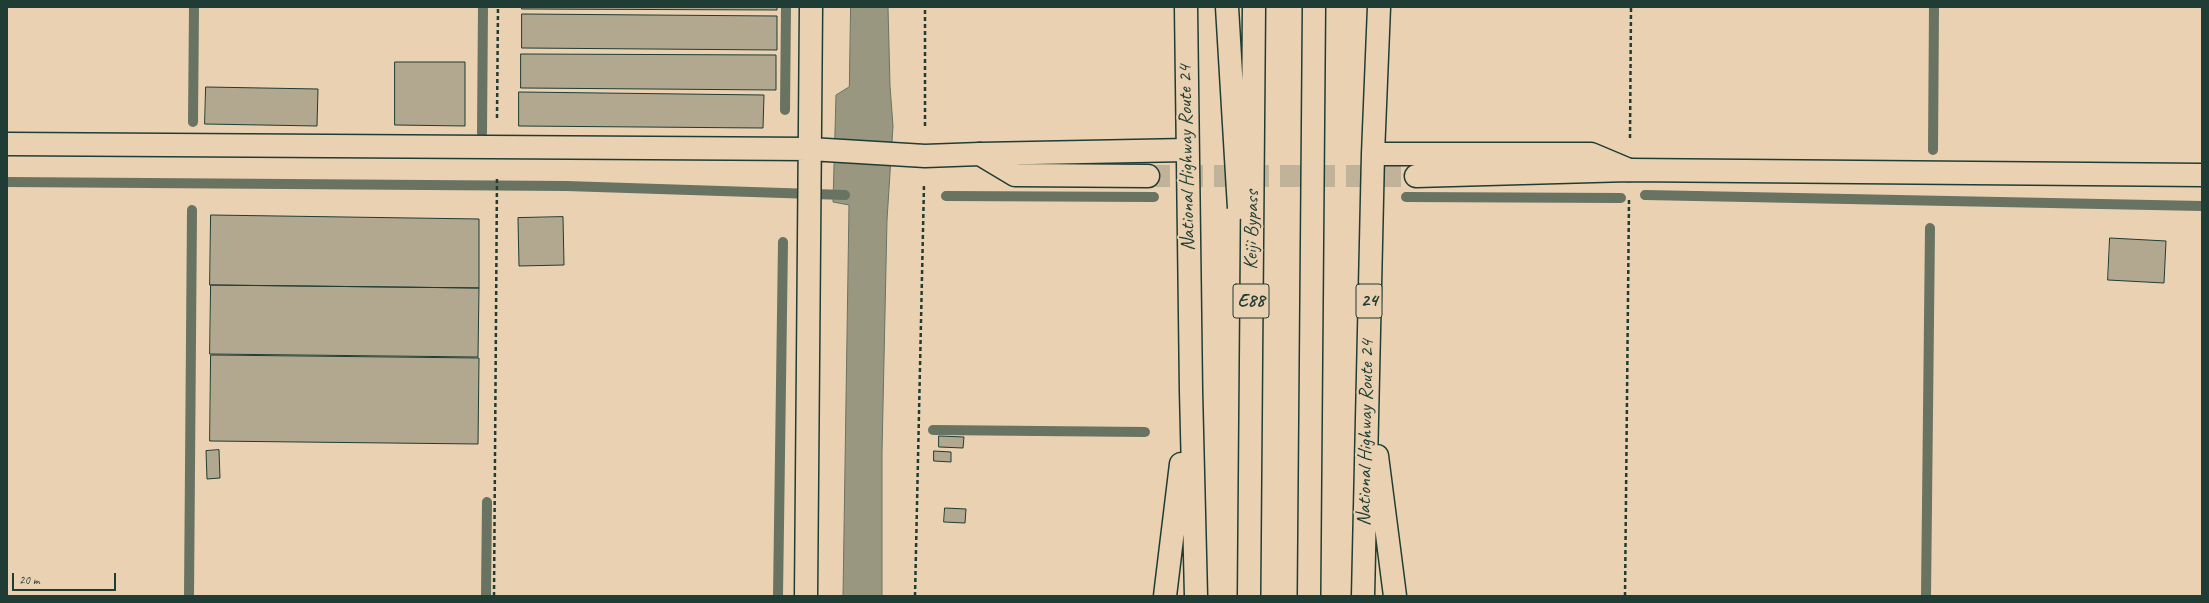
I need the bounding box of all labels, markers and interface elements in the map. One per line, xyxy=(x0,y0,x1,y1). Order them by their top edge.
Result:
street label: National Highway Route 24 xyxy=(1173,65,1201,251)
street label: Keiji Bypass xyxy=(1239,190,1265,270)
road number: E88 xyxy=(1233,284,1269,318)
road number: 24 xyxy=(1356,284,1382,318)
street label: National Highway Route 24 xyxy=(1352,340,1380,526)
scale bar xyxy=(14,565,118,591)
text: 20 m xyxy=(19,572,39,588)

